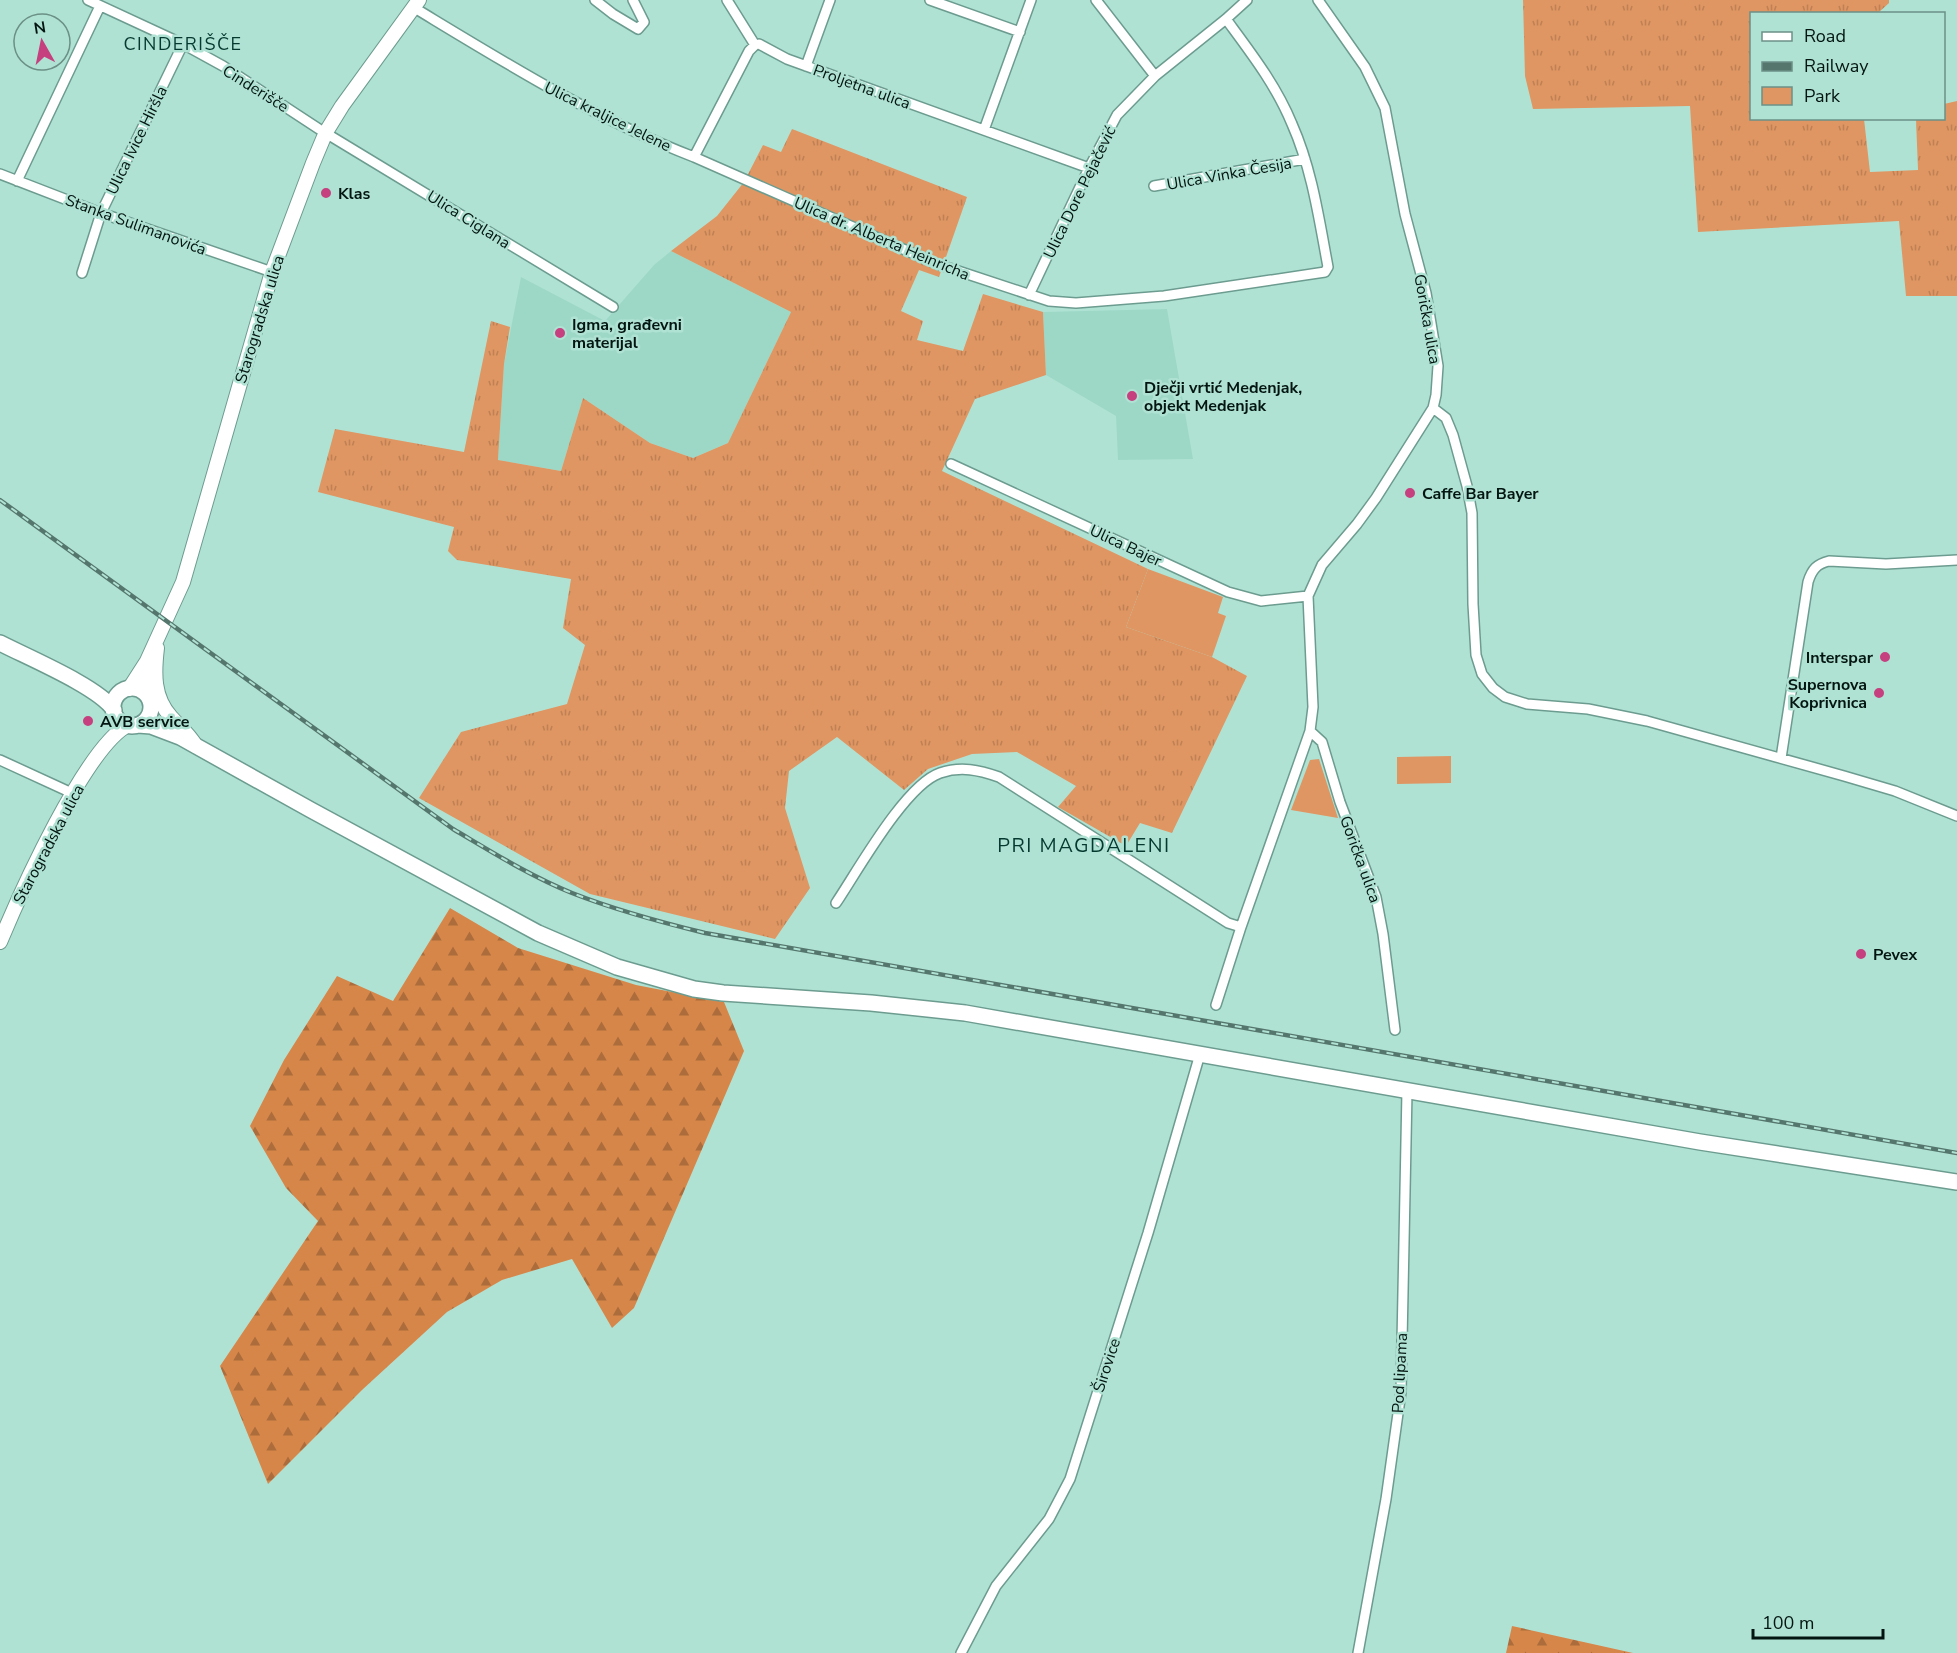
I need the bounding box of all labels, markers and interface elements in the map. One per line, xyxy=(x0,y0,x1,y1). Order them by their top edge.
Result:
north arrow xyxy=(12,12,72,72)
legend xyxy=(1750,12,1945,120)
text: N xyxy=(32,16,47,40)
text: Road xyxy=(1804,24,1846,48)
district label: CINDERIŠČE xyxy=(123,32,243,56)
text: Railway xyxy=(1804,54,1869,78)
street label: Proljetna ulica xyxy=(810,59,913,115)
street label: Cinderišče xyxy=(218,60,293,118)
street label: Ulica kraljice Jelene xyxy=(540,77,675,157)
street label: Ulica Ivice Hiršla xyxy=(101,82,173,198)
text: Park xyxy=(1804,84,1841,108)
street label: Ulica Dore Pejačević xyxy=(1038,122,1122,262)
street label: Ulica Vinka Česija xyxy=(1165,152,1294,196)
place label: Klas xyxy=(338,183,370,205)
street label: Ulica Ciglana xyxy=(422,185,514,254)
marker: Klas xyxy=(319,186,333,200)
street label: Stanka Sulimanovića xyxy=(62,189,209,261)
street label: Ulica dr. Alberta Heinricha xyxy=(790,192,973,286)
street label: Starogradska ulica xyxy=(230,253,290,386)
street label: Gorička ulica xyxy=(1408,272,1446,366)
place label: Igma, građevni materijal xyxy=(572,314,682,354)
marker: Igma, građevni materijal xyxy=(553,326,567,340)
place label: Dječji vrtić Medenjak, objekt Medenjak xyxy=(1144,377,1302,417)
marker: Dječji vrtić Medenjak, objekt Medenjak xyxy=(1125,389,1139,403)
place label: Caffe Bar Bayer xyxy=(1422,483,1539,505)
marker: Caffe Bar Bayer xyxy=(1403,486,1417,500)
street label: Ulica Bajer xyxy=(1086,520,1166,572)
place label: Interspar xyxy=(1806,647,1874,669)
marker: Interspar xyxy=(1878,650,1892,664)
place label: Supernova Koprivnica xyxy=(1788,674,1867,714)
marker: Supernova Koprivnica xyxy=(1872,686,1886,700)
place label: AVB service xyxy=(100,711,190,733)
marker: AVB service xyxy=(81,714,95,728)
street label: Starogradska ulica xyxy=(8,781,90,908)
street label: Gorička ulica xyxy=(1334,813,1386,906)
district label: PRI MAGDALENI xyxy=(997,832,1171,859)
place label: Pevex xyxy=(1873,944,1917,966)
marker: Pevex xyxy=(1854,947,1868,961)
street label: Pod lipama xyxy=(1387,1332,1413,1414)
street label: Širovice xyxy=(1088,1335,1126,1395)
scale bar xyxy=(1753,1602,1884,1640)
text: 100 m xyxy=(1762,1611,1814,1635)

